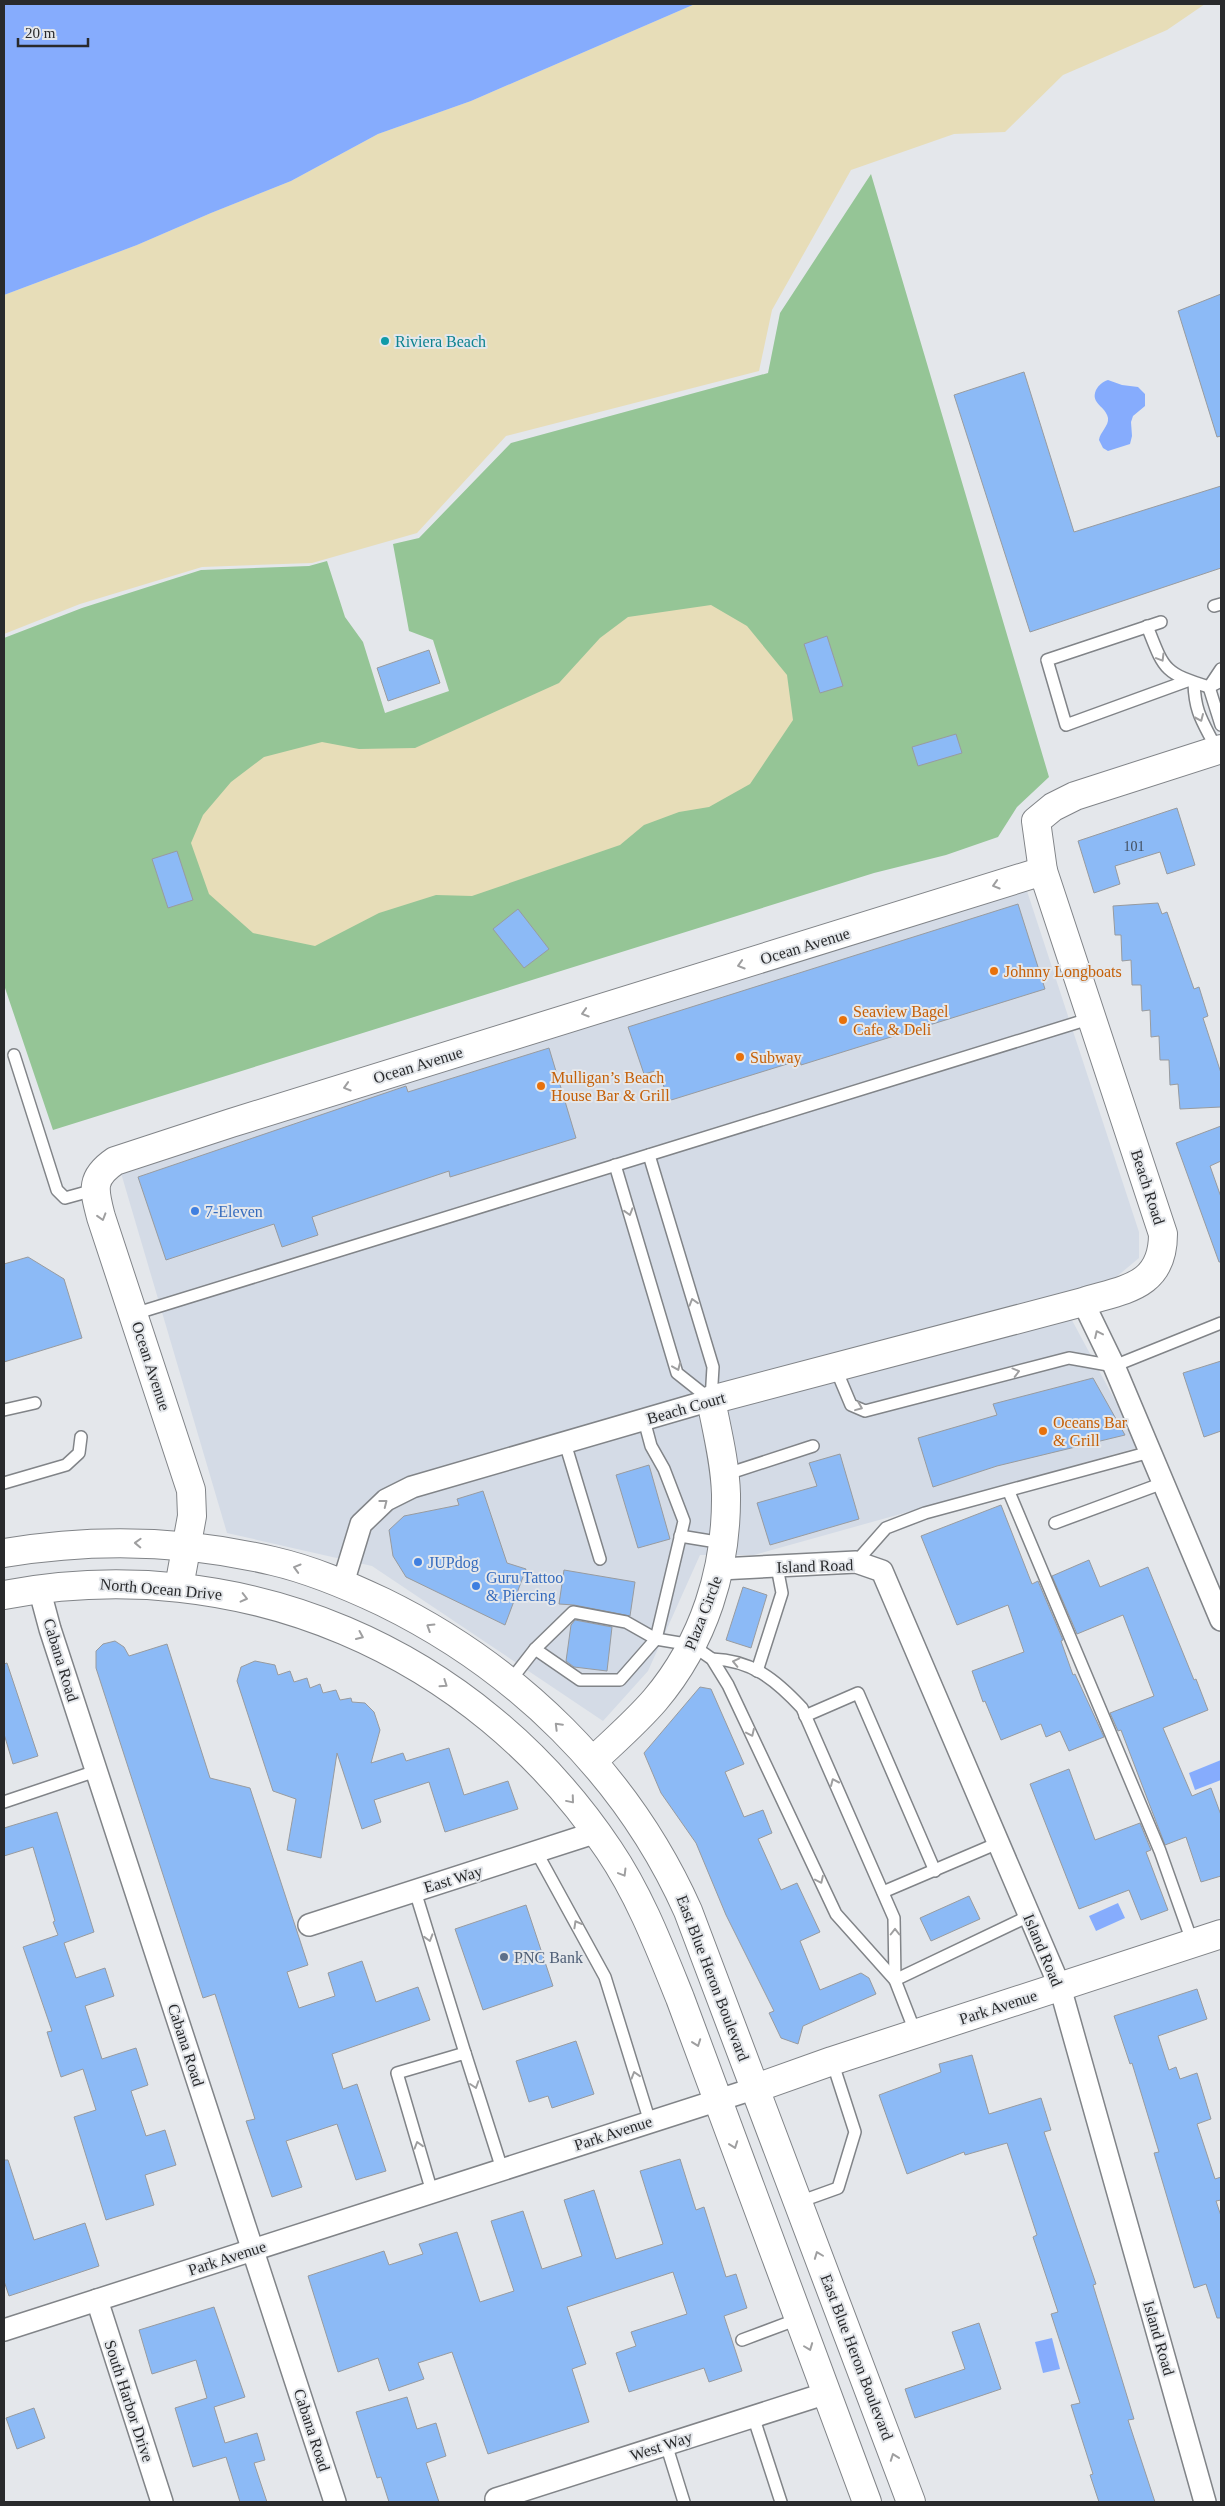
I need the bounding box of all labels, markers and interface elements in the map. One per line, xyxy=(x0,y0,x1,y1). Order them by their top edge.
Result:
scale bar xyxy=(18,15,88,47)
text: 20 m xyxy=(25,25,56,41)
place label: Riviera Beach xyxy=(395,333,486,350)
marker: Riviera Beach xyxy=(379,335,391,347)
one-way arrow xyxy=(1155,653,1165,662)
one-way arrow xyxy=(1194,713,1205,722)
house number: 101 xyxy=(1124,839,1145,854)
one-way arrow xyxy=(992,880,1001,890)
street label: Ocean Avenue xyxy=(758,924,852,968)
one-way arrow xyxy=(737,960,745,970)
place label: Johnny Longboats xyxy=(1004,963,1122,981)
marker: Johnny Longboats xyxy=(988,965,1000,977)
place label: Seaview Bagel Cafe & Deli xyxy=(853,1003,949,1038)
one-way arrow xyxy=(582,1007,590,1017)
marker: Seaview Bagel Cafe & Deli xyxy=(837,1014,849,1026)
street label: Ocean Avenue xyxy=(371,1043,465,1087)
place label: Subway xyxy=(750,1049,802,1067)
marker: Subway xyxy=(734,1051,746,1063)
place label: Mulligan’s Beach House Bar & Grill xyxy=(551,1069,670,1104)
marker: Mulligan’s Beach House Bar & Grill xyxy=(535,1080,547,1092)
one-way arrow xyxy=(343,1081,351,1091)
street label: Beach Road xyxy=(1128,1147,1168,1227)
place label: 7-Eleven xyxy=(205,1203,263,1220)
marker: 7-Eleven xyxy=(189,1205,201,1217)
one-way arrow xyxy=(624,1208,634,1216)
one-way arrow xyxy=(96,1213,106,1221)
one-way arrow xyxy=(689,1298,699,1306)
street label: Ocean Avenue xyxy=(129,1319,173,1413)
one-way arrow xyxy=(1094,1330,1105,1339)
one-way arrow xyxy=(670,1362,681,1371)
one-way arrow xyxy=(1011,1367,1020,1378)
street label: Beach Court xyxy=(645,1389,728,1427)
one-way arrow xyxy=(854,1401,863,1411)
place label: Oceans Bar & Grill xyxy=(1053,1414,1128,1449)
marker: Oceans Bar & Grill xyxy=(1037,1425,1049,1437)
one-way arrow xyxy=(378,1500,387,1508)
one-way arrow xyxy=(134,1538,142,1548)
place label: JUPdog xyxy=(428,1554,479,1572)
marker: JUPdog xyxy=(412,1556,424,1568)
street label: Island Road xyxy=(776,1556,854,1576)
one-way arrow xyxy=(293,1563,301,1573)
place label: Guru Tattoo & Piercing xyxy=(486,1569,563,1605)
street label: Plaza Circle xyxy=(681,1574,725,1652)
street label: North Ocean Drive xyxy=(99,1575,223,1603)
marker: Guru Tattoo & Piercing xyxy=(470,1580,482,1592)
one-way arrow xyxy=(239,1592,248,1603)
street label: Cabana Road xyxy=(40,1617,82,1703)
one-way arrow xyxy=(426,1623,435,1633)
one-way arrow xyxy=(355,1630,364,1641)
one-way arrow xyxy=(732,1657,741,1668)
one-way arrow xyxy=(439,1678,448,1687)
one-way arrow xyxy=(555,1723,564,1732)
one-way arrow xyxy=(745,1728,755,1737)
one-way arrow xyxy=(830,1778,841,1787)
one-way arrow xyxy=(566,1795,575,1804)
street label: East Way xyxy=(422,1862,485,1897)
one-way arrow xyxy=(617,1868,627,1877)
one-way arrow xyxy=(814,1875,825,1884)
street label: East Blue Heron Boulevard xyxy=(673,1893,753,2063)
street label: Island Road xyxy=(1020,1911,1066,1989)
one-way arrow xyxy=(573,1921,583,1930)
one-way arrow xyxy=(889,1927,900,1935)
one-way arrow xyxy=(423,1933,433,1942)
place label: PNC Bank xyxy=(514,1949,583,1966)
marker: PNC Bank xyxy=(498,1951,510,1963)
street label: Park Avenue xyxy=(957,1986,1039,2028)
street label: Cabana Road xyxy=(165,2002,207,2088)
one-way arrow xyxy=(691,2039,701,2047)
one-way arrow xyxy=(631,2071,641,2080)
one-way arrow xyxy=(470,2081,480,2089)
street label: Park Avenue xyxy=(572,2112,654,2154)
one-way arrow xyxy=(414,2141,424,2149)
one-way arrow xyxy=(728,2141,738,2149)
street label: Park Avenue xyxy=(186,2237,268,2279)
one-way arrow xyxy=(814,2251,824,2260)
street label: East Blue Heron Boulevard xyxy=(817,2272,897,2442)
street label: Island Road xyxy=(1140,2299,1178,2377)
street label: South Harbor Drive xyxy=(101,2338,157,2464)
one-way arrow xyxy=(803,2342,813,2351)
street label: Cabana Road xyxy=(291,2387,333,2473)
street label: West Way xyxy=(628,2428,694,2465)
one-way arrow xyxy=(890,2453,900,2461)

